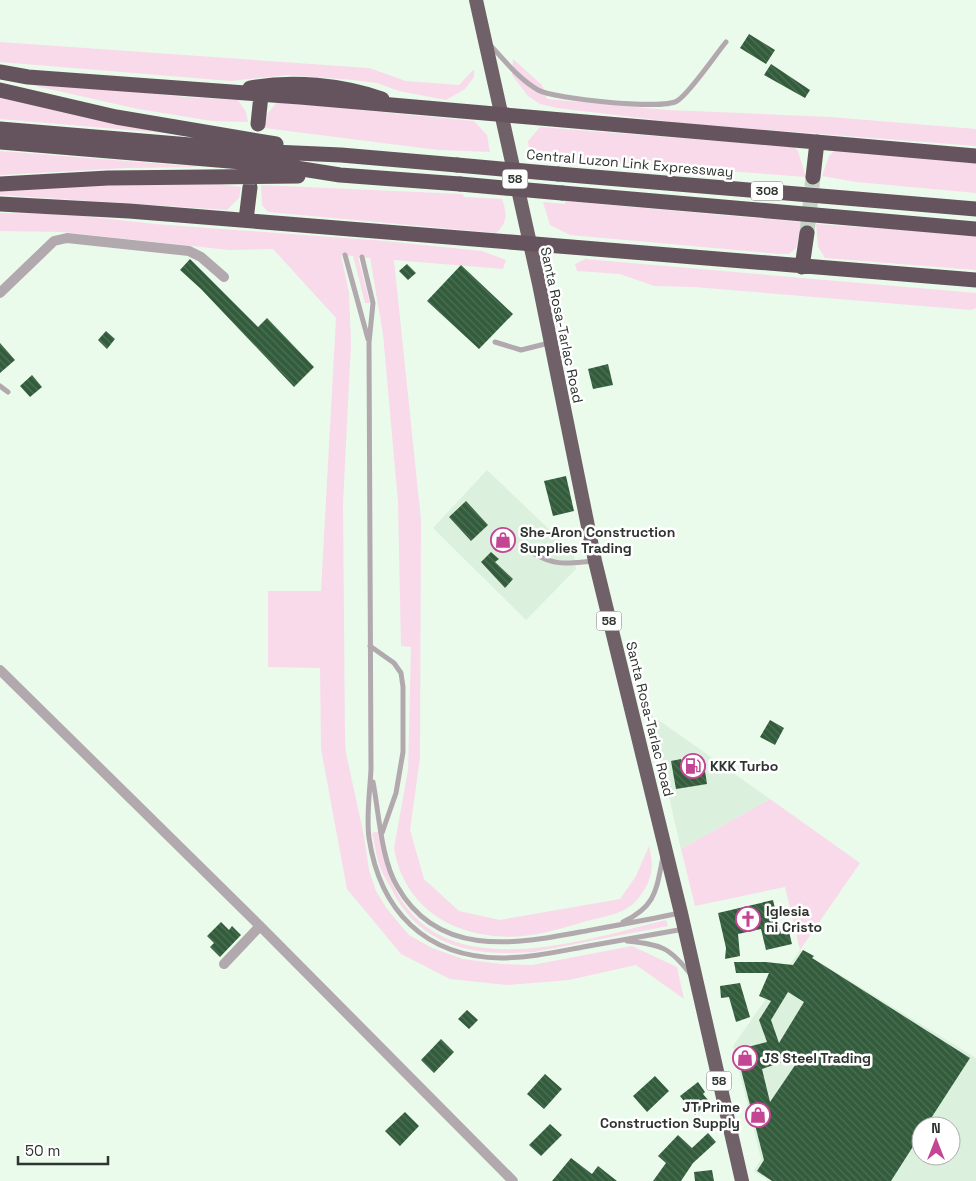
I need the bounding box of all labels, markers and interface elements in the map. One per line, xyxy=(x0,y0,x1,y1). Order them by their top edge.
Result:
street label: Central Luzon Link Expressway xyxy=(526,145,734,181)
road number: 58 xyxy=(502,170,528,188)
road number: 308 xyxy=(751,182,783,200)
street label: Santa Rosa-Tarlac Road xyxy=(537,245,587,405)
place label: She-Aron Construction Supplies Trading xyxy=(520,523,675,557)
shop icon: She-Aron Construction Supplies Trading xyxy=(490,527,516,553)
road number: 58 xyxy=(596,612,622,630)
street label: Santa Rosa-Tarlac Road xyxy=(622,640,678,798)
fuel station icon: KKK Turbo xyxy=(680,753,706,779)
place label: KKK Turbo xyxy=(710,757,778,775)
place label: Iglesia ni Cristo xyxy=(766,902,822,936)
church icon: Iglesia ni Cristo xyxy=(735,906,761,932)
shop icon: JS Steel Trading xyxy=(732,1045,758,1071)
place label: JS Steel Trading xyxy=(762,1049,871,1067)
road number: 58 xyxy=(706,1072,732,1090)
place label: JT Prime Construction Supply xyxy=(600,1098,740,1132)
shop icon: JT Prime Construction Supply xyxy=(745,1102,771,1128)
north arrow xyxy=(911,1116,961,1166)
text: N xyxy=(931,1119,941,1137)
scale bar xyxy=(18,1134,108,1166)
text: 50 m xyxy=(25,1141,60,1160)

